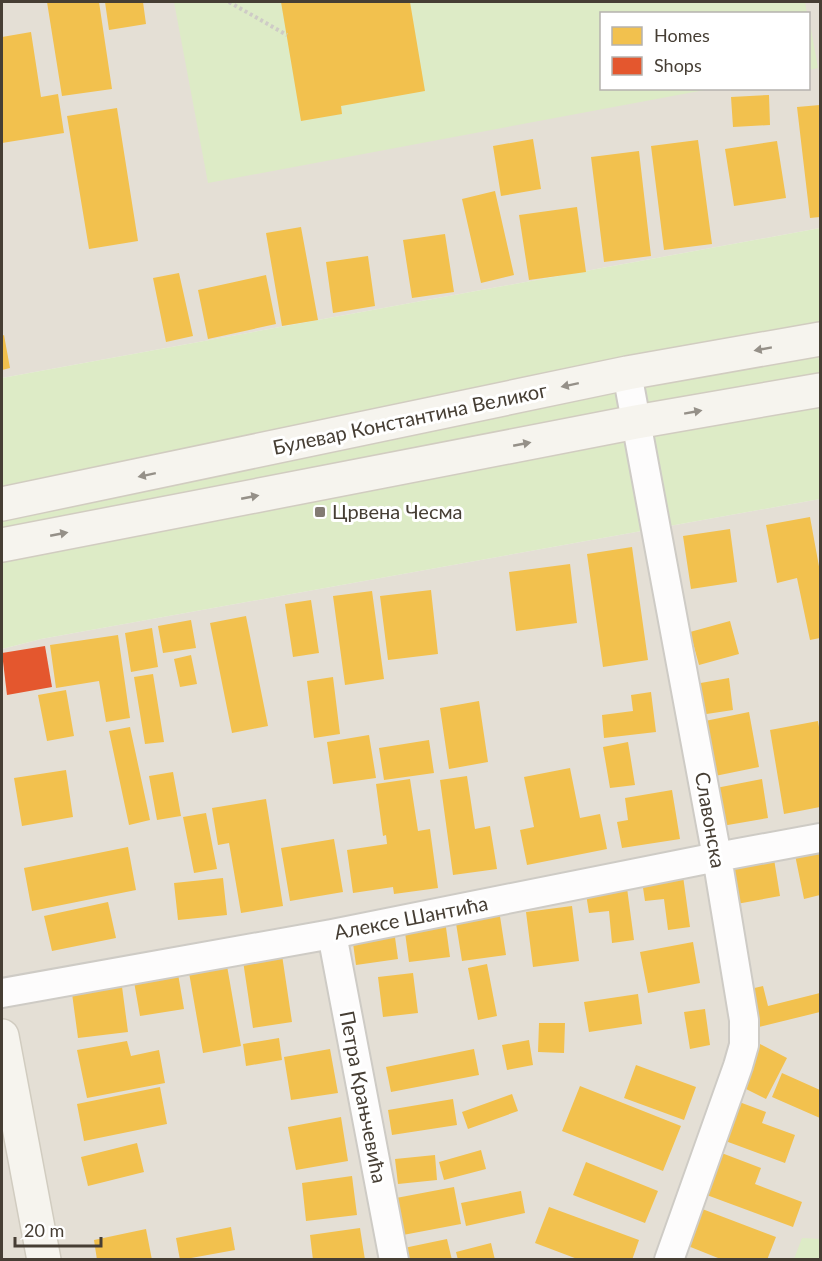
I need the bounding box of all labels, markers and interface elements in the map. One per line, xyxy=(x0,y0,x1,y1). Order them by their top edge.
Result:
legend xyxy=(600,12,810,90)
text: Homes xyxy=(654,24,710,46)
text: Shops xyxy=(654,54,702,76)
one-way arrow xyxy=(753,345,772,354)
street label: Булевар Константина Великог xyxy=(270,377,549,459)
one-way arrow xyxy=(560,381,579,390)
one-way arrow xyxy=(684,407,703,416)
one-way arrow xyxy=(513,439,532,448)
one-way arrow xyxy=(137,471,156,480)
one-way arrow xyxy=(241,492,260,501)
place label: Црвена Чесма xyxy=(332,499,463,523)
marker: Црвена Чесма xyxy=(313,505,327,519)
one-way arrow xyxy=(50,529,69,538)
street label: Славонска xyxy=(691,770,731,870)
street label: Алексе Шантића xyxy=(332,890,490,944)
street label: Петра Крањчевића xyxy=(336,1009,392,1185)
scale bar xyxy=(15,1210,100,1248)
text: 20 m xyxy=(24,1219,64,1241)

